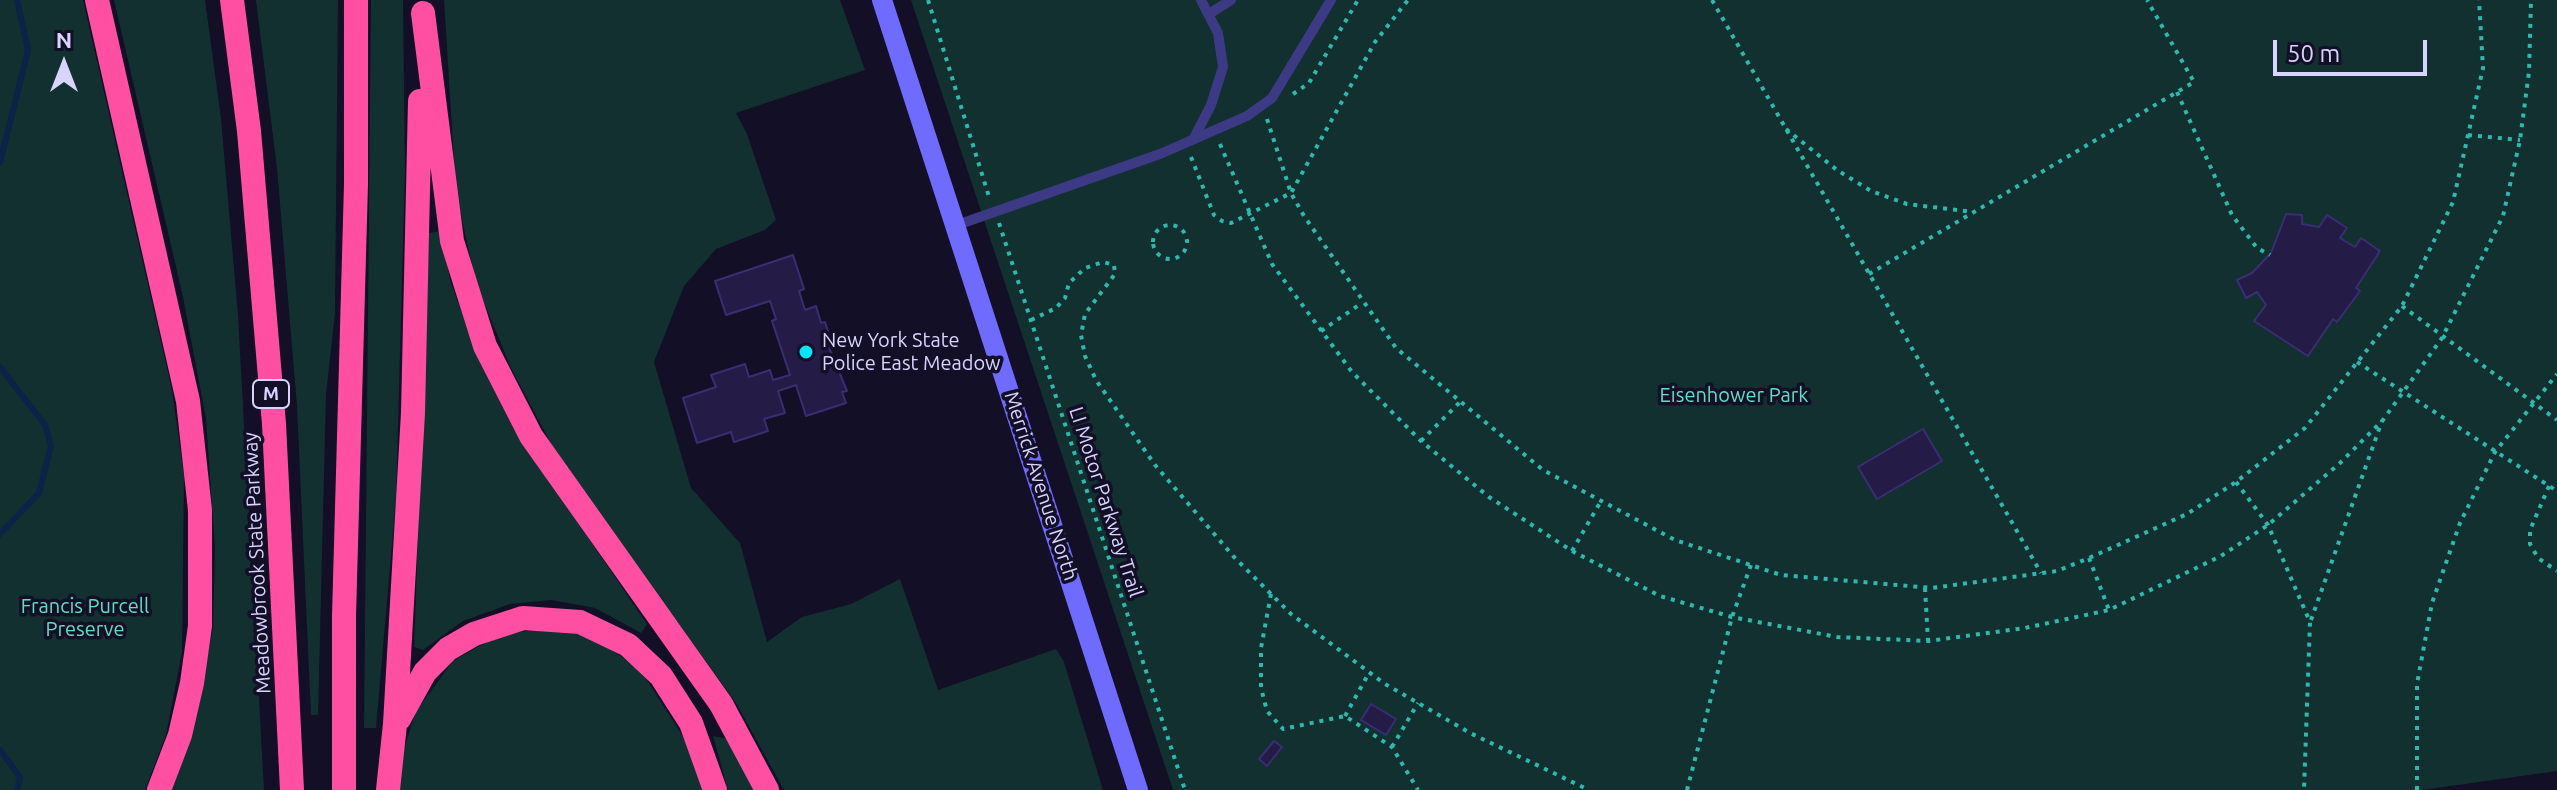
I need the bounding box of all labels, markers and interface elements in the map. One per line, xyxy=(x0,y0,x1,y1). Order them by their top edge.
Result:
north arrow xyxy=(24,24,104,104)
scale bar xyxy=(2277,24,2431,74)
text: N xyxy=(56,27,72,52)
text: 50 m xyxy=(2287,40,2340,67)
place label: New York State Police East Meadow xyxy=(822,328,1001,375)
marker: New York State Police East Meadow xyxy=(797,343,815,361)
road number: M xyxy=(253,380,289,408)
park label: Eisenhower Park xyxy=(1660,383,1808,407)
street label: Merrick Avenue North xyxy=(999,389,1083,583)
street label: LI Motor Parkway Trail xyxy=(1064,404,1148,600)
street label: Meadowbrook State Parkway xyxy=(238,431,276,695)
park label: Francis Purcell Preserve xyxy=(21,594,149,641)

